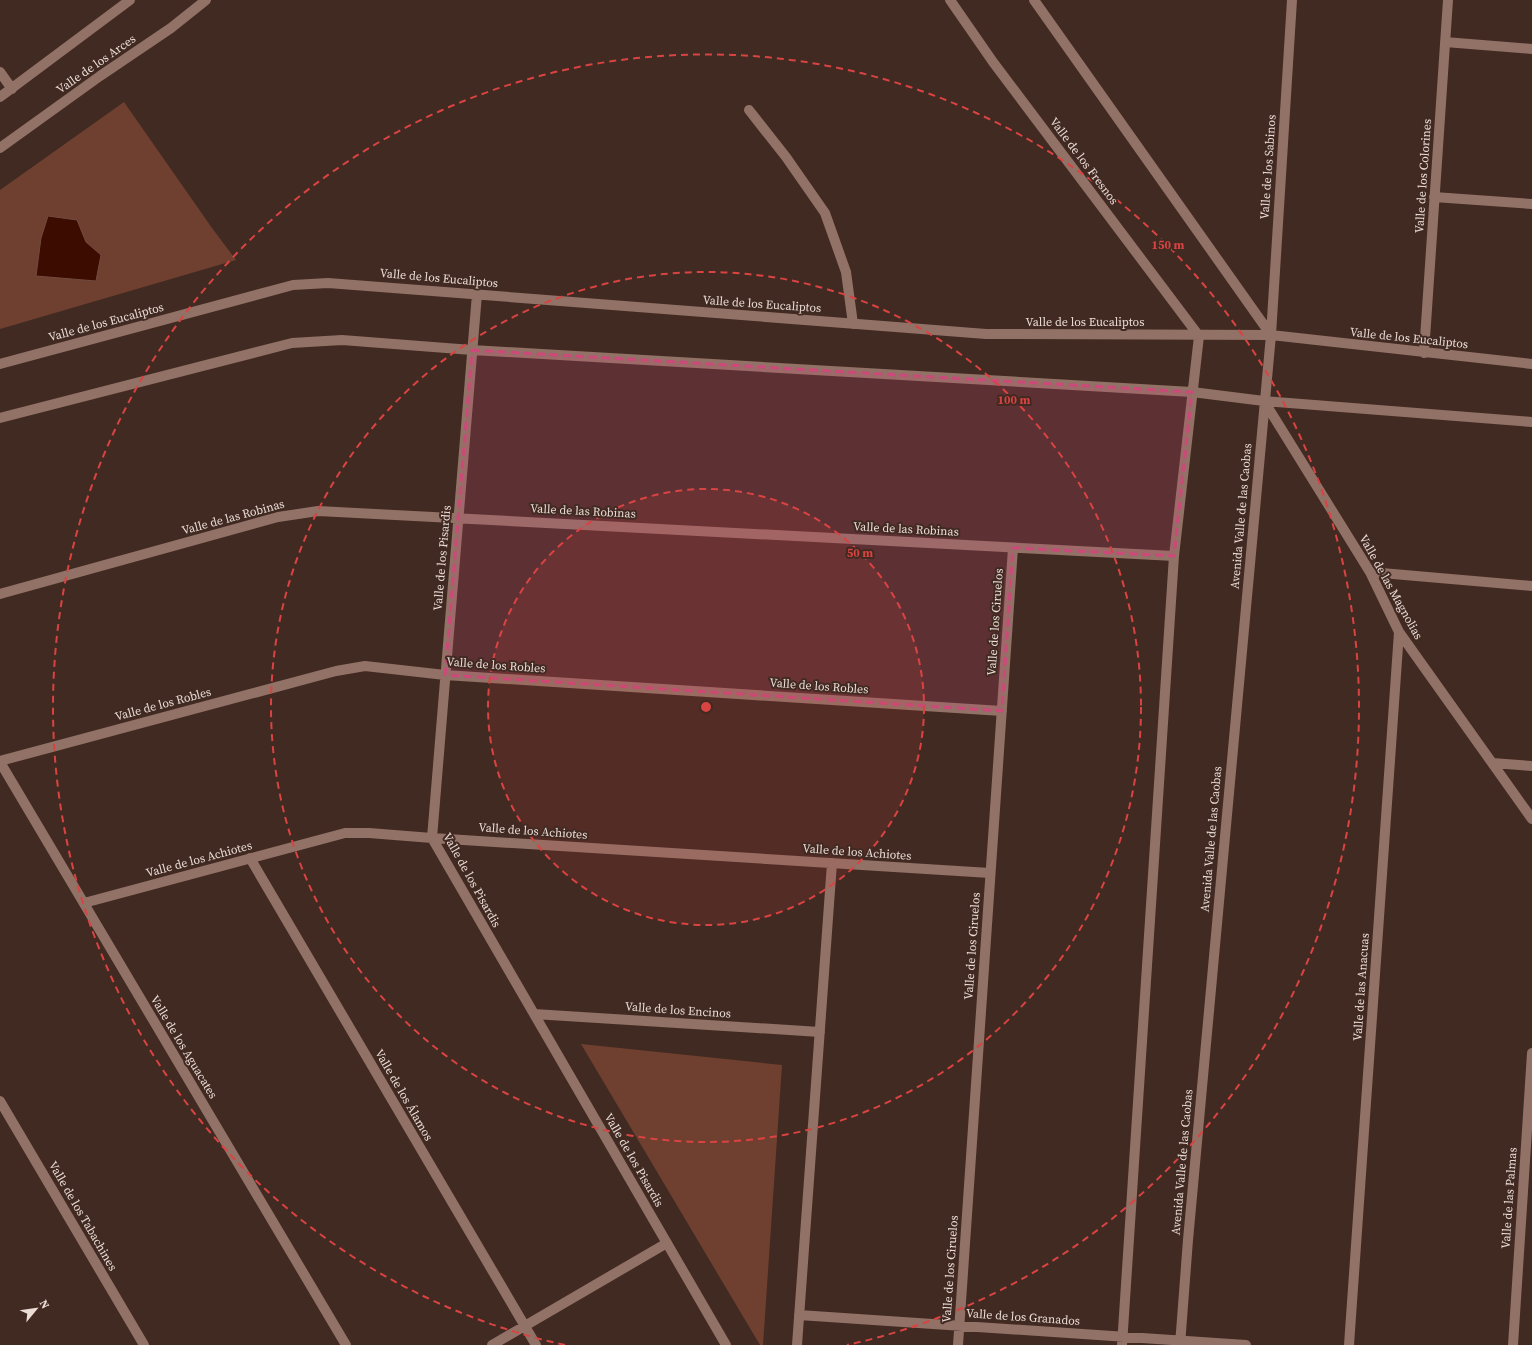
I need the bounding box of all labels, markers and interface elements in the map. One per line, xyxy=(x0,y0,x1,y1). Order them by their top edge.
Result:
street label: Valle de los Arces xyxy=(53,31,139,97)
street label: Valle de los Fresnos xyxy=(1046,114,1122,208)
street label: Valle de los Sabinos xyxy=(1256,114,1280,220)
street label: Valle de los Colorines xyxy=(1411,118,1435,234)
text: 150 m xyxy=(1152,237,1185,253)
street label: Valle de los Eucaliptos xyxy=(379,265,499,291)
street label: Valle de los Eucaliptos xyxy=(702,292,822,316)
street label: Valle de los Eucaliptos xyxy=(47,299,165,345)
street label: Valle de los Eucaliptos xyxy=(1026,314,1144,330)
street label: Valle de los Eucaliptos xyxy=(1349,324,1469,352)
text: 100 m xyxy=(998,392,1031,408)
street label: Avenida Valle de las Caobas xyxy=(1227,442,1255,590)
street label: Valle de las Robinas xyxy=(180,496,286,538)
street label: Valle de las Robinas xyxy=(530,500,636,522)
street label: Valle de los Pisardis xyxy=(429,505,455,611)
street label: Valle de las Robinas xyxy=(853,518,959,540)
street label: Valle de las Magnolias xyxy=(1355,532,1427,642)
text: 50 m xyxy=(847,545,873,561)
street label: Valle de los Ciruelos xyxy=(983,568,1007,676)
street label: Valle de los Robles xyxy=(446,654,546,676)
street label: Valle de los Robles xyxy=(769,675,869,697)
street label: Valle de los Robles xyxy=(113,683,213,725)
centre of rings xyxy=(699,700,713,714)
street label: Avenida Valle de las Caobas xyxy=(1197,765,1225,913)
street label: Valle de los Achiotes xyxy=(478,819,588,843)
street label: Valle de los Pisardis xyxy=(439,830,505,930)
street label: Valle de los Achiotes xyxy=(144,837,254,881)
street label: Valle de los Achiotes xyxy=(802,840,912,864)
street label: Valle de los Ciruelos xyxy=(960,892,984,1000)
street label: Valle de las Anacuas xyxy=(1349,933,1373,1041)
street label: Valle de los Aguacates xyxy=(147,992,221,1102)
street label: Valle de los Encinos xyxy=(624,998,732,1022)
street label: Valle de los Álamos xyxy=(371,1046,437,1144)
street label: Avenida Valle de las Caobas xyxy=(1168,1088,1196,1236)
street label: Valle de los Pisardis xyxy=(601,1110,667,1210)
street label: Valle de las Palmas xyxy=(1497,1147,1521,1249)
street label: Valle de los Tabachines xyxy=(45,1158,121,1274)
street label: Valle de los Ciruelos xyxy=(938,1215,962,1323)
north arrow xyxy=(16,1289,56,1329)
text: N xyxy=(36,1297,53,1312)
street label: Valle de los Granados xyxy=(965,1305,1081,1329)

